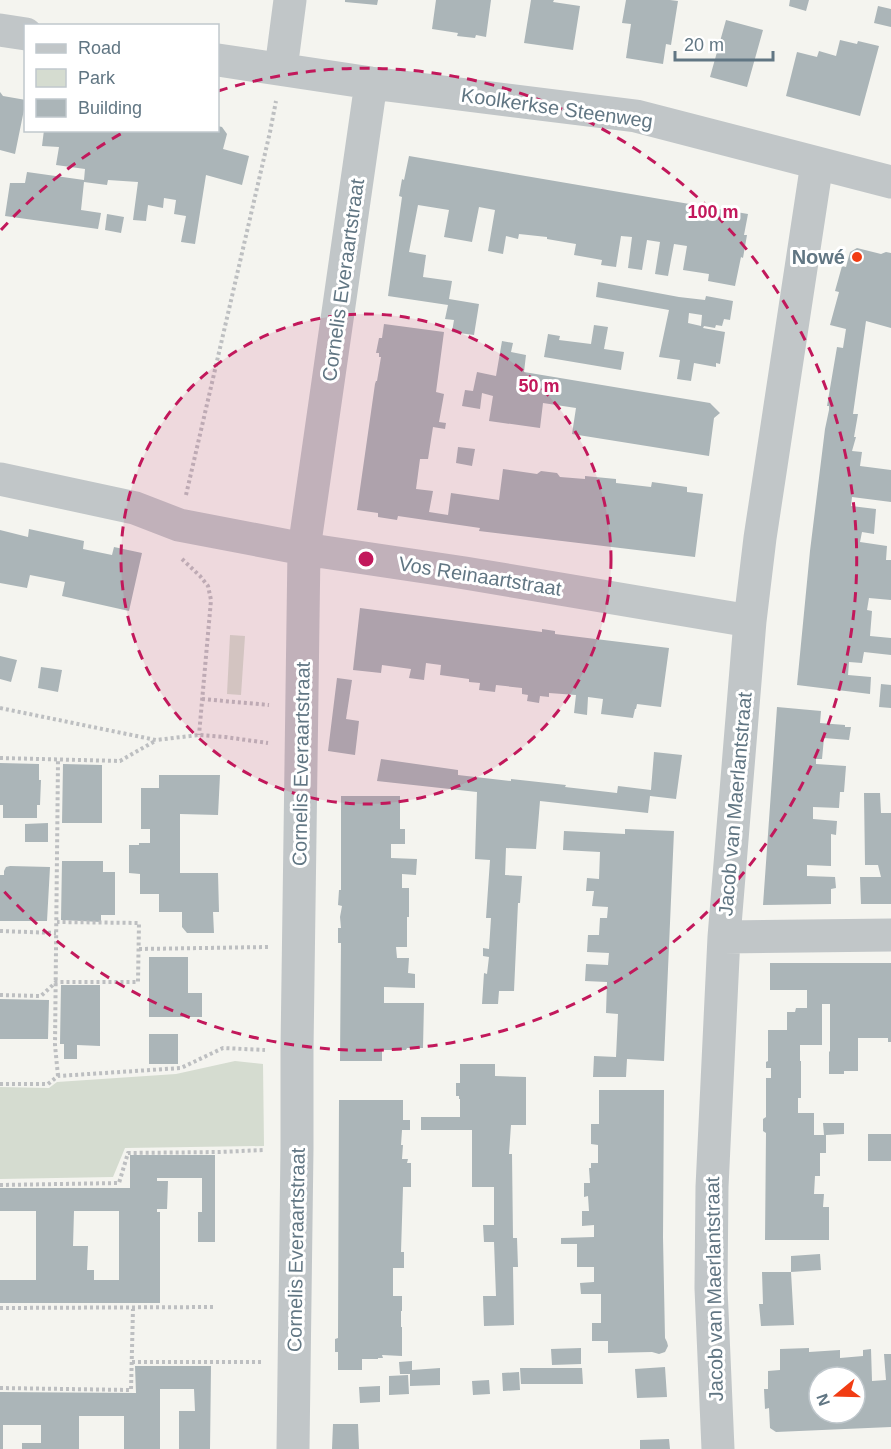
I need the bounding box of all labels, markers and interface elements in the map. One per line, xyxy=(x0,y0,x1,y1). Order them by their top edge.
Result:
legend xyxy=(24,24,219,132)
scale bar xyxy=(675,24,772,62)
text: 20 m xyxy=(684,35,724,55)
text: Road xyxy=(78,38,121,58)
text: Park xyxy=(78,68,116,88)
street label: Koolkerkse Steenweg xyxy=(460,84,654,132)
text: Building xyxy=(78,98,142,118)
street label: Cornelis Everaartstraat xyxy=(318,177,368,383)
text: 100 m xyxy=(687,202,739,222)
place label: Nowé xyxy=(792,246,845,268)
marker: Nowé xyxy=(850,250,864,264)
text: 50 m xyxy=(518,376,560,396)
centre of rings xyxy=(356,549,376,569)
street label: Vos Reinaartstraat xyxy=(397,552,563,600)
street label: Cornelis Everaartstraat xyxy=(288,661,314,866)
street label: Jacob van Maerlantstraat xyxy=(714,691,756,917)
street label: Cornelis Everaartstraat xyxy=(283,1147,309,1352)
street label: Jacob van Maerlantstraat xyxy=(701,1176,727,1401)
north arrow xyxy=(807,1365,867,1425)
text: N xyxy=(813,1391,833,1408)

